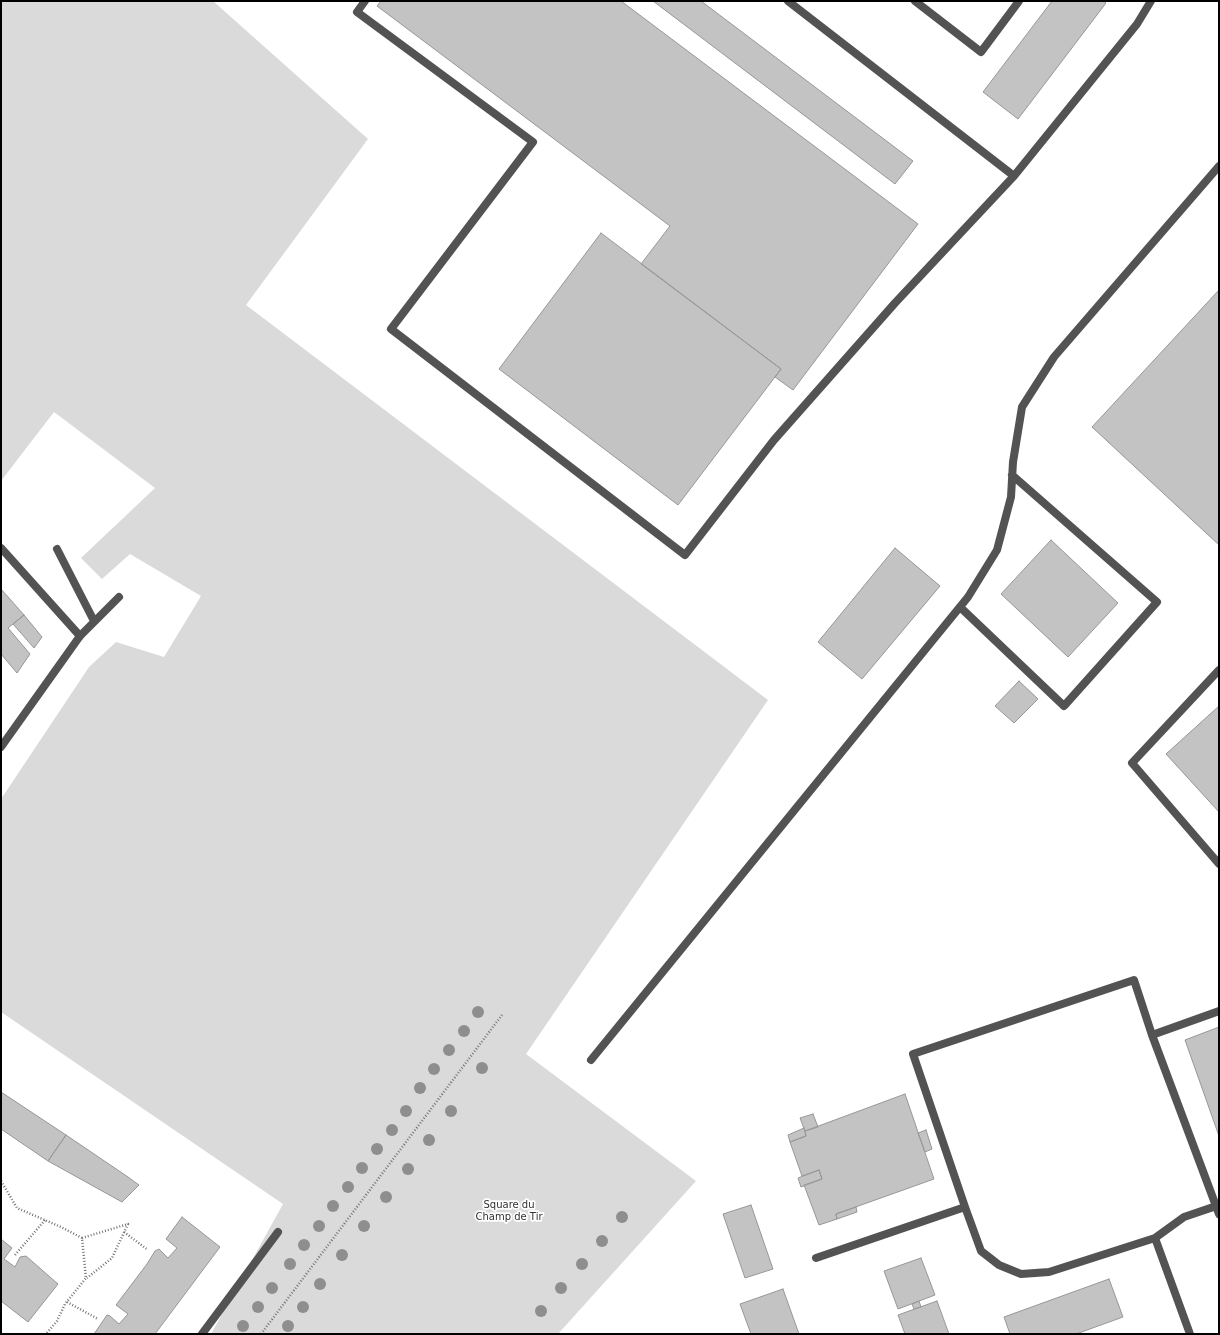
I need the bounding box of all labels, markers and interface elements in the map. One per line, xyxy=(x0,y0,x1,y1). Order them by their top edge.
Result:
park label: Square du Champ de Tir xyxy=(475,1199,543,1222)

